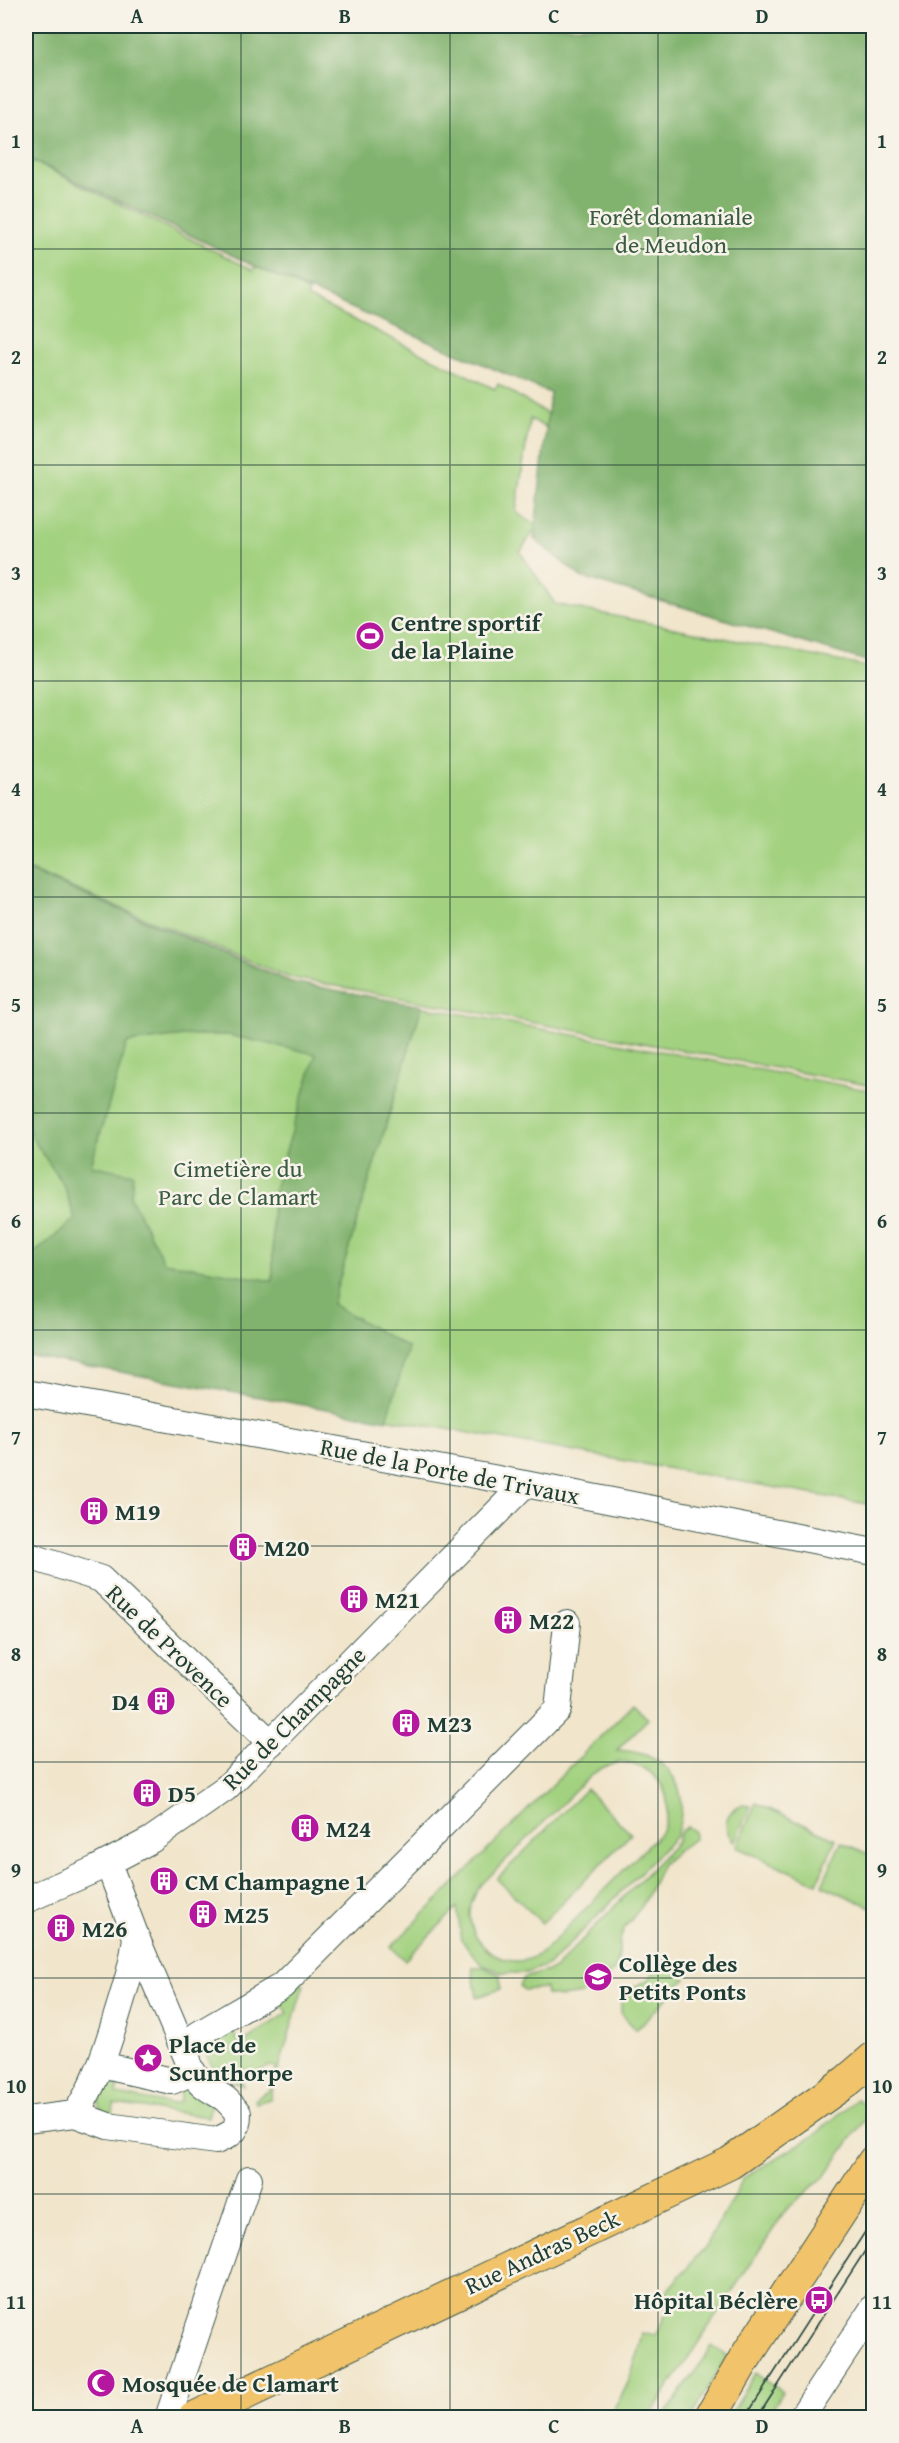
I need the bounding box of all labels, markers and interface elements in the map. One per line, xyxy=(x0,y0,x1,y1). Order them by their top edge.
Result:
text: A xyxy=(131,1,144,30)
text: B xyxy=(339,1,351,30)
text: C xyxy=(548,1,560,30)
text: D xyxy=(755,1,769,30)
text: 1 xyxy=(11,126,21,155)
text: 1 xyxy=(877,126,887,155)
park label: Forêt domaniale de Meudon xyxy=(589,199,753,262)
text: 2 xyxy=(11,342,21,371)
text: 2 xyxy=(877,342,887,371)
text: 3 xyxy=(11,558,21,587)
text: 3 xyxy=(877,558,887,587)
place label: Centre sportif de la Plaine xyxy=(391,605,543,668)
sports icon: Centre sportif de la Plaine xyxy=(354,620,386,652)
text: 4 xyxy=(11,774,21,803)
text: 4 xyxy=(877,774,887,803)
text: 5 xyxy=(11,990,21,1019)
text: 5 xyxy=(877,990,887,1019)
park label: Cimetière du Parc de Clamart xyxy=(158,1151,318,1214)
text: 6 xyxy=(11,1206,21,1235)
text: 6 xyxy=(877,1206,887,1235)
text: 7 xyxy=(11,1422,21,1451)
text: 7 xyxy=(877,1422,887,1451)
street label: Rue de la Porte de Trivaux xyxy=(317,1429,583,1513)
place label: M19 xyxy=(115,1494,161,1529)
building icon: M19 xyxy=(78,1495,110,1527)
place label: M20 xyxy=(264,1530,310,1565)
building icon: M20 xyxy=(227,1531,259,1563)
street label: Rue de Provence xyxy=(99,1576,241,1716)
place label: M21 xyxy=(375,1582,421,1617)
building icon: M21 xyxy=(338,1583,370,1615)
place label: M22 xyxy=(529,1603,575,1638)
building icon: M22 xyxy=(492,1604,524,1636)
street label: Rue de Champagne xyxy=(214,1638,374,1798)
text: 8 xyxy=(11,1639,21,1668)
text: 8 xyxy=(877,1639,887,1668)
place label: D4 xyxy=(112,1684,140,1719)
building icon: D4 xyxy=(145,1685,177,1717)
place label: M23 xyxy=(427,1706,473,1741)
building icon: M23 xyxy=(390,1707,422,1739)
place label: D5 xyxy=(168,1776,196,1811)
building icon: D5 xyxy=(131,1777,163,1809)
place label: M24 xyxy=(326,1811,372,1846)
building icon: M24 xyxy=(289,1812,321,1844)
text: 9 xyxy=(11,1855,21,1884)
text: 9 xyxy=(877,1855,887,1884)
place label: CM Champagne 1 xyxy=(185,1864,367,1899)
building icon: CM Champagne 1 xyxy=(148,1865,180,1897)
place label: M25 xyxy=(224,1897,270,1932)
building icon: M25 xyxy=(187,1898,219,1930)
place label: M26 xyxy=(82,1911,128,1946)
building icon: M26 xyxy=(45,1912,77,1944)
place label: Collège des Petits Ponts xyxy=(619,1946,746,2009)
school or university icon: Collège des Petits Ponts xyxy=(582,1961,614,1993)
place label: Place de Scunthorpe xyxy=(169,2027,293,2090)
place icon: Place de Scunthorpe xyxy=(132,2042,164,2074)
text: 10 xyxy=(6,2071,26,2100)
text: 10 xyxy=(872,2071,892,2100)
street label: Rue Andras Beck xyxy=(459,2200,626,2303)
place label: Hôpital Béclère xyxy=(634,2283,798,2318)
bus stop icon: Hôpital Béclère xyxy=(803,2284,835,2316)
text: 11 xyxy=(6,2287,26,2316)
text: 11 xyxy=(872,2287,892,2316)
place label: Mosquée de Clamart xyxy=(122,2366,339,2401)
mosque icon: Mosquée de Clamart xyxy=(85,2367,117,2399)
text: A xyxy=(131,2411,144,2440)
text: B xyxy=(339,2411,351,2440)
text: C xyxy=(548,2411,560,2440)
text: D xyxy=(755,2411,769,2440)

